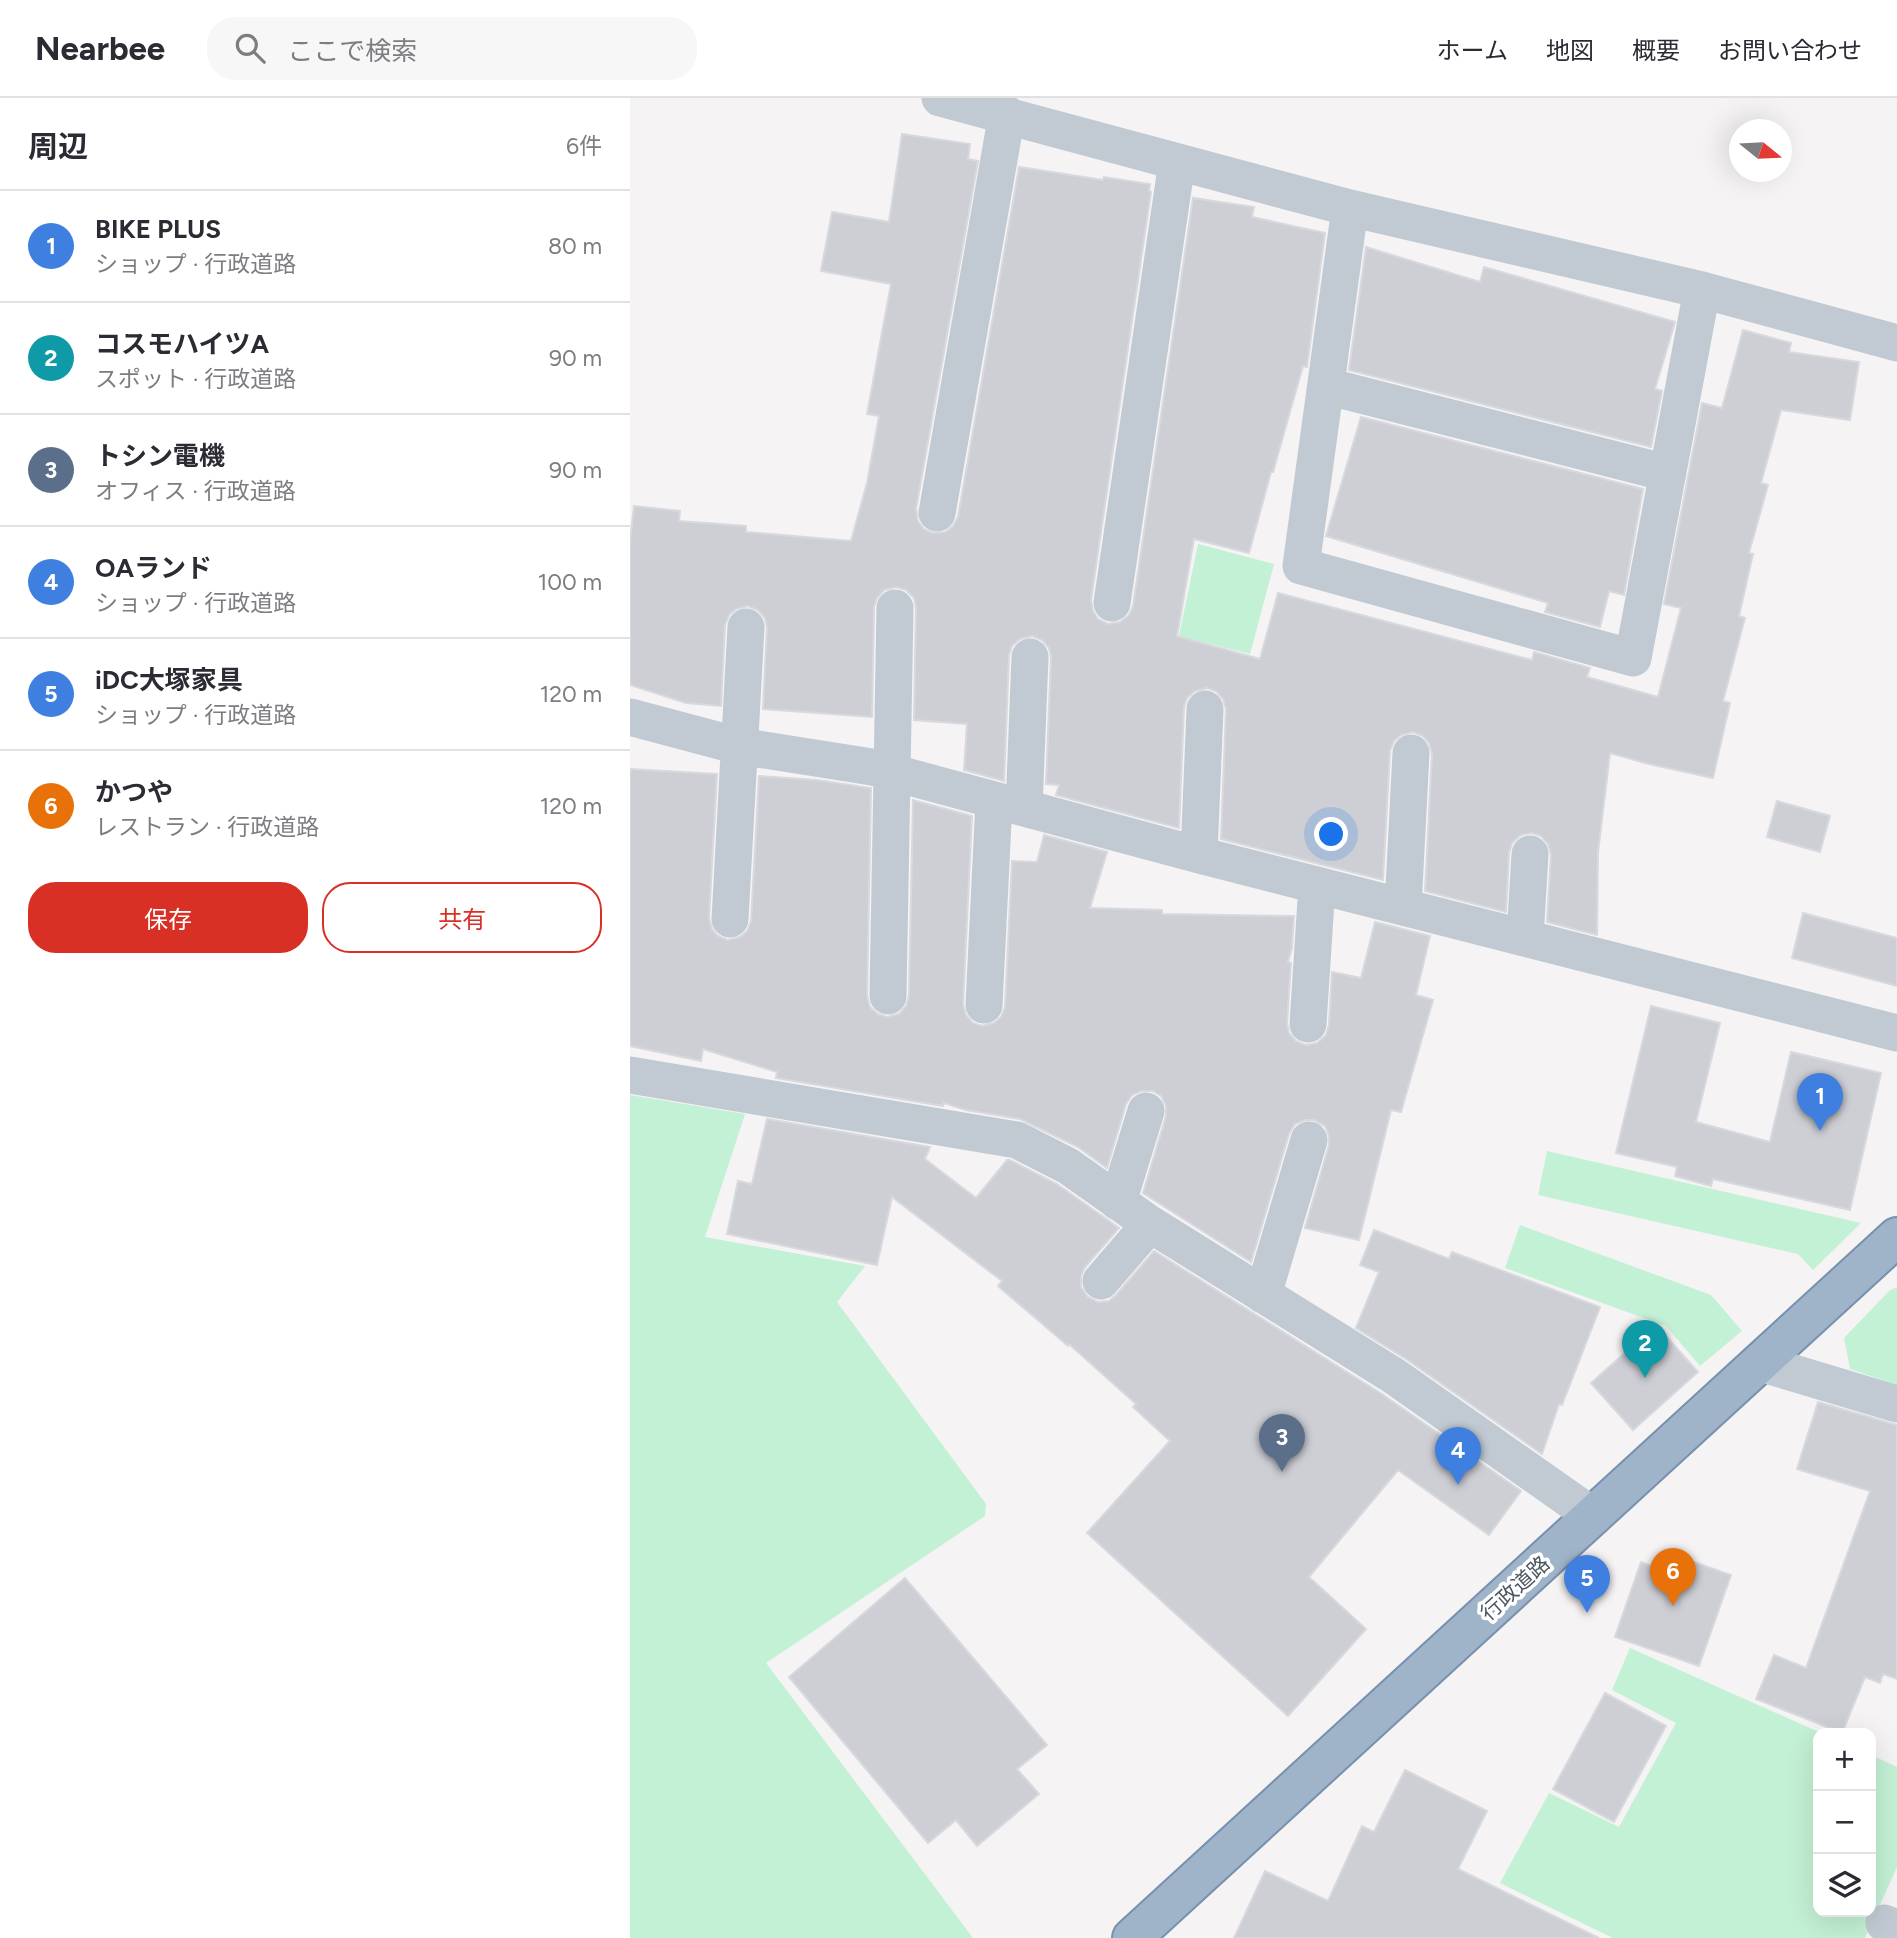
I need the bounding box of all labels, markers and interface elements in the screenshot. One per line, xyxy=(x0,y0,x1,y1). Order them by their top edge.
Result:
search box xyxy=(207,17,697,80)
text: Nearbee xyxy=(35,29,165,68)
icon: search xyxy=(231,29,269,67)
text: ここで検索 xyxy=(287,35,417,67)
text: ホーム xyxy=(1437,36,1508,65)
text: 地図 xyxy=(1546,36,1594,65)
text: 概要 xyxy=(1632,36,1680,65)
text: お問い合わせ xyxy=(1718,36,1862,65)
north arrow xyxy=(1729,119,1792,182)
text: 周辺 xyxy=(28,128,88,165)
text: 6件 xyxy=(566,132,602,160)
text: BIKE PLUS xyxy=(95,213,221,245)
text: 1 xyxy=(46,232,56,260)
text: 80 m xyxy=(548,232,602,260)
text: ショップ · 行政道路 xyxy=(95,250,296,278)
text: コスモハイツA xyxy=(95,328,269,360)
text: 2 xyxy=(44,344,58,372)
text: 90 m xyxy=(549,344,602,372)
text: スポット · 行政道路 xyxy=(95,365,296,393)
text: トシン電機 xyxy=(95,440,225,472)
text: 3 xyxy=(45,456,57,484)
text: 90 m xyxy=(549,456,602,484)
text: オフィス · 行政道路 xyxy=(95,477,296,505)
text: OAランド xyxy=(95,552,212,584)
text: 4 xyxy=(44,568,58,596)
text: 100 m xyxy=(538,568,602,596)
text: ショップ · 行政道路 xyxy=(95,589,296,617)
text: iDC大塚家具 xyxy=(95,664,243,696)
text: 5 xyxy=(44,680,58,708)
text: 120 m xyxy=(540,680,602,708)
text: ショップ · 行政道路 xyxy=(95,701,296,729)
text: かつや xyxy=(95,776,173,808)
text: 6 xyxy=(44,792,58,820)
text: 120 m xyxy=(540,792,602,820)
text: レストラン · 行政道路 xyxy=(95,813,319,841)
your location xyxy=(1314,817,1348,851)
button: 保存 xyxy=(28,882,308,953)
button: 共有 xyxy=(322,882,602,953)
pin: 1 xyxy=(1797,1073,1843,1131)
pin: 2 xyxy=(1622,1320,1668,1378)
pin: 3 xyxy=(1259,1414,1305,1472)
pin: 4 xyxy=(1435,1427,1481,1485)
pin: 6 xyxy=(1650,1548,1696,1606)
street label: 行政道路 xyxy=(1475,1551,1555,1625)
pin: 5 xyxy=(1564,1555,1610,1613)
map controls xyxy=(1813,1728,1876,1917)
button: + xyxy=(1813,1728,1876,1791)
button: − xyxy=(1813,1791,1876,1854)
button: layers xyxy=(1813,1854,1876,1917)

